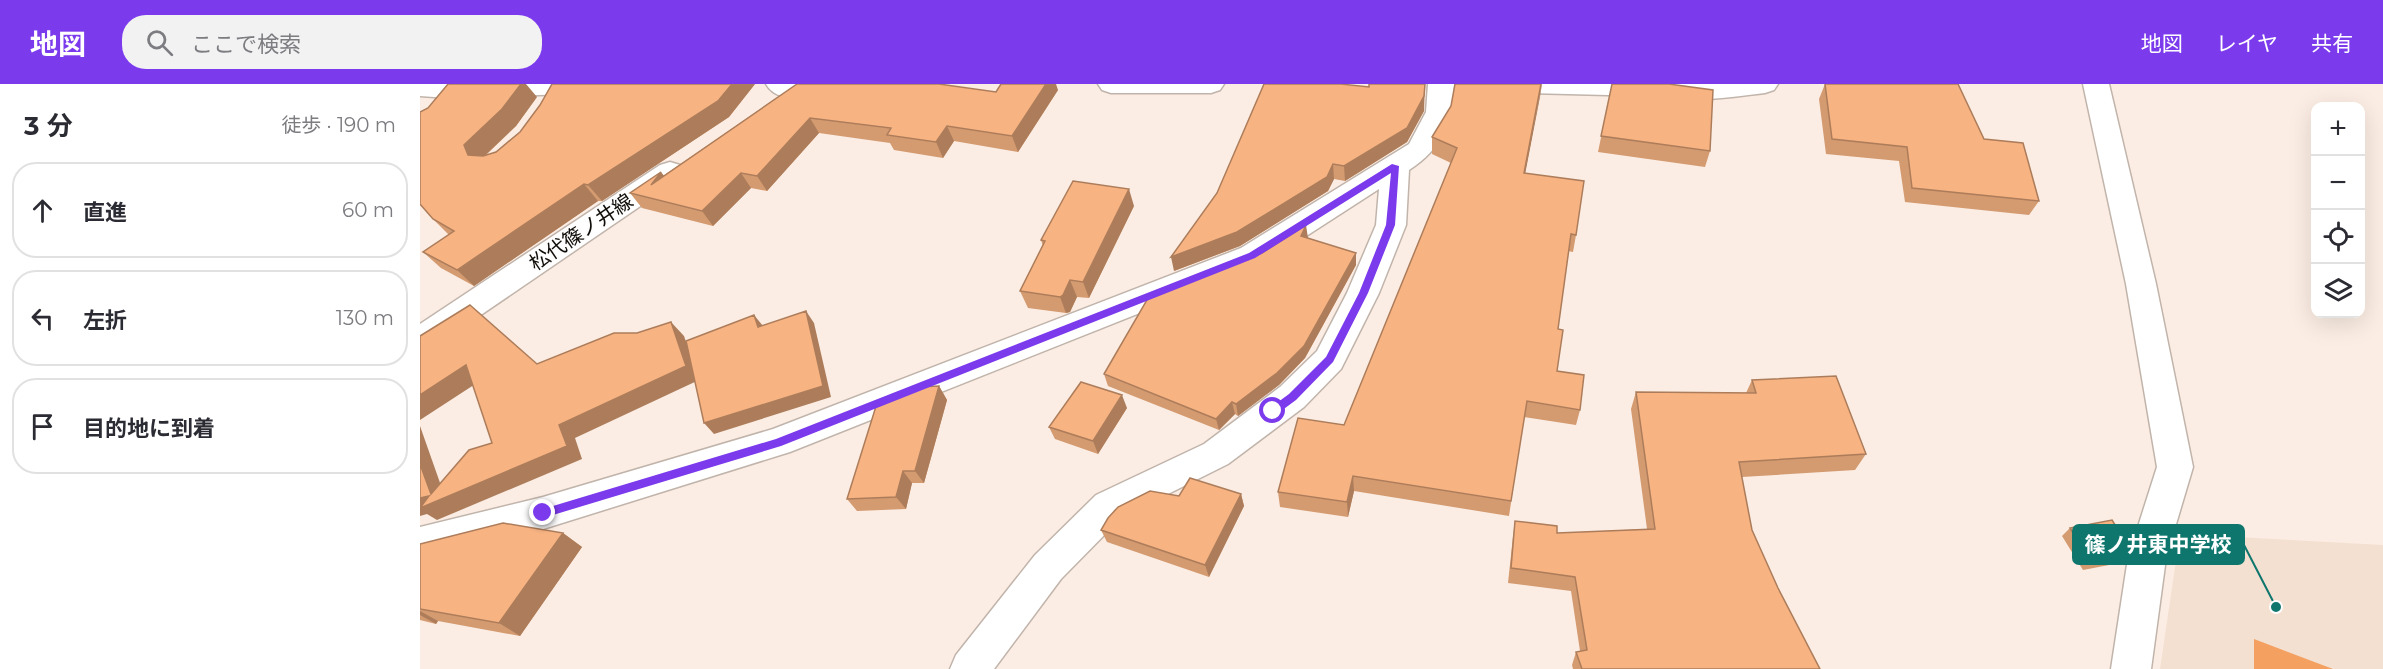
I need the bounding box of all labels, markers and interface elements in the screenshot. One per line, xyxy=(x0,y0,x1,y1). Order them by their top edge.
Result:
search box xyxy=(122,15,542,69)
icon: search xyxy=(143,26,176,59)
text: 地図 xyxy=(30,27,86,61)
text: ここで検索 xyxy=(191,31,301,58)
text: 地図 xyxy=(2141,31,2183,56)
text: レイヤ xyxy=(2216,31,2278,56)
text: 共有 xyxy=(2311,31,2353,56)
map controls xyxy=(2311,102,2365,318)
button: + xyxy=(2311,102,2365,156)
text: 3 分 xyxy=(24,110,73,142)
text: 徒歩 · 190 m xyxy=(281,113,396,137)
button: − xyxy=(2311,156,2365,210)
street label: 松代篠ノ井線 xyxy=(525,188,637,276)
icon: ahead xyxy=(26,194,59,227)
text: 60 m xyxy=(342,198,394,222)
text: 直進 xyxy=(83,199,127,226)
button: locate xyxy=(2311,210,2365,264)
button: layers xyxy=(2311,264,2365,318)
icon: left xyxy=(26,302,59,335)
text: 130 m xyxy=(336,306,394,330)
text: 左折 xyxy=(83,307,127,334)
route start xyxy=(1259,397,1285,423)
icon: arrive xyxy=(26,410,59,443)
text: 目的地に到着 xyxy=(83,415,215,442)
route end xyxy=(529,499,555,525)
callout: 篠ノ井東中学校 xyxy=(2073,525,2244,564)
text: 篠ノ井東中学校 xyxy=(2085,532,2232,557)

